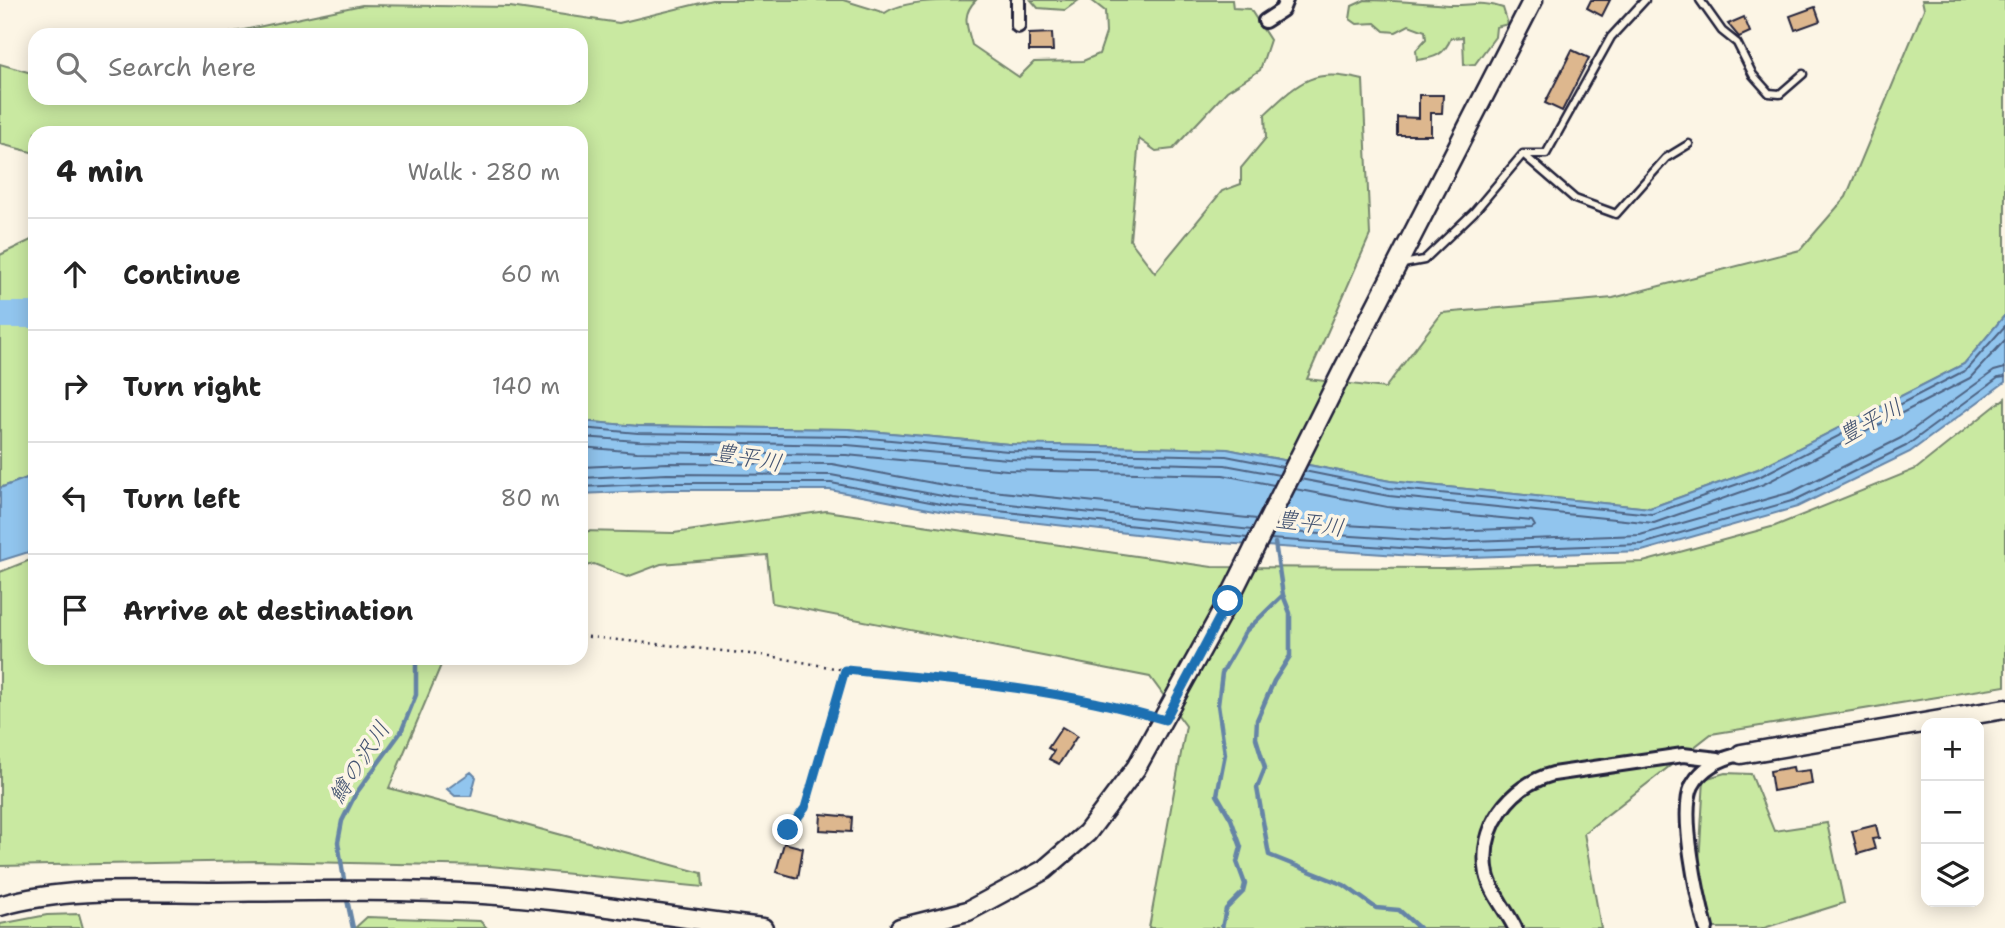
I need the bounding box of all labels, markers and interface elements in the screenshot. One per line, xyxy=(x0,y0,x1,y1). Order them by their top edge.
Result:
search box xyxy=(28,28,588,105)
icon: search xyxy=(52,48,90,86)
text: Search here xyxy=(108,49,257,84)
text: 4 min xyxy=(56,151,143,192)
text: Walk · 280 m xyxy=(407,157,560,187)
icon: ahead xyxy=(56,255,94,293)
text: Continue xyxy=(123,257,241,292)
text: 60 m xyxy=(501,259,560,289)
icon: right xyxy=(56,367,94,405)
text: Turn right xyxy=(123,369,261,404)
text: 140 m xyxy=(492,371,560,401)
water label: 豊平川 xyxy=(1832,392,1908,450)
water label: 豊平川 xyxy=(711,436,785,478)
icon: left xyxy=(56,479,94,517)
text: Turn left xyxy=(123,481,240,516)
text: 80 m xyxy=(501,483,560,513)
water label: 豊平川 xyxy=(1274,503,1346,543)
route start xyxy=(1212,585,1243,616)
icon: arrive xyxy=(56,591,94,629)
text: Arrive at destination xyxy=(123,593,413,628)
water label: 鱒の沢川 xyxy=(321,715,397,809)
map controls xyxy=(1921,718,1984,907)
button: + xyxy=(1921,718,1984,781)
button: − xyxy=(1921,781,1984,844)
route end xyxy=(772,814,803,845)
button: layers xyxy=(1921,844,1984,907)

